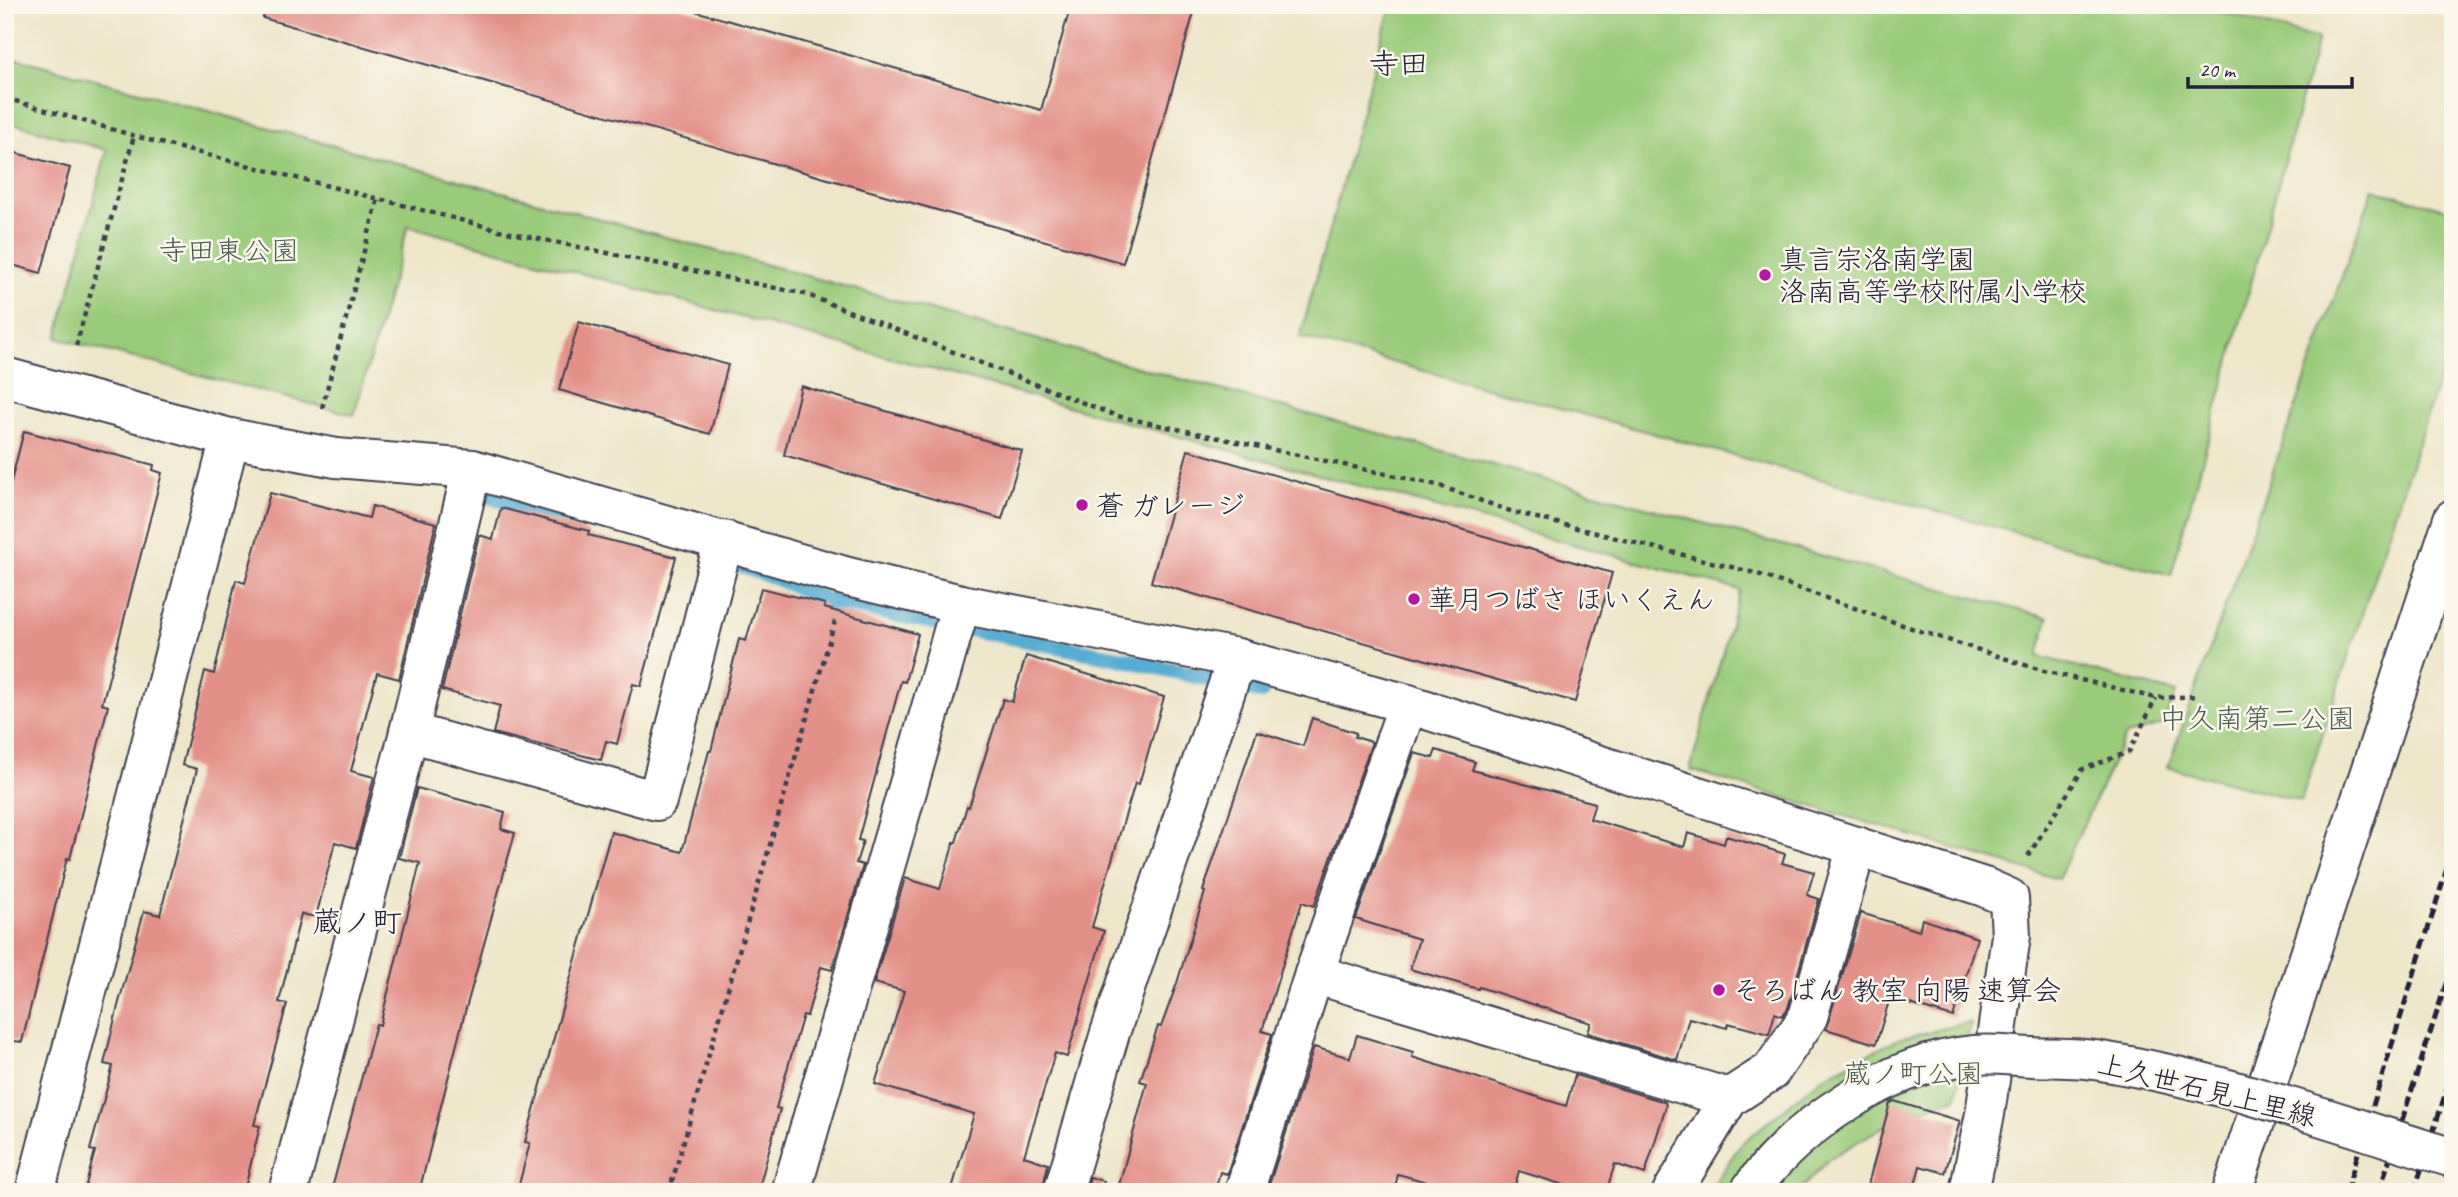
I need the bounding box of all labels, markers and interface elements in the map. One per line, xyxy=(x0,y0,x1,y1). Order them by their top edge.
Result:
district label: 寺田 xyxy=(1369,45,1429,83)
scale bar xyxy=(2188,46,2353,90)
text: 20 m xyxy=(2199,57,2237,83)
park label: 寺田東公園 xyxy=(159,233,299,268)
place label: 真言宗洛南学園 洛南高等学校附属小学校 xyxy=(1779,242,2087,309)
marker: 真言宗洛南学園 洛南高等学校附属小学校 xyxy=(1757,267,1773,283)
place label: 蒼 ガレージ xyxy=(1096,488,1244,523)
marker: 蒼 ガレージ xyxy=(1074,497,1090,513)
place label: 華月つばさ ほいくえん xyxy=(1428,582,1715,617)
marker: 華月つばさ ほいくえん xyxy=(1406,591,1422,607)
park label: 中久南第二公園 xyxy=(2159,701,2355,736)
district label: 蔵ノ町 xyxy=(312,903,402,941)
place label: そろばん 教室 向陽 速算会 xyxy=(1733,973,2061,1008)
marker: そろばん 教室 向陽 速算会 xyxy=(1711,982,1727,998)
street label: 上久世石見上里線 xyxy=(2094,1046,2320,1134)
park label: 蔵ノ町公園 xyxy=(1843,1056,1983,1091)

